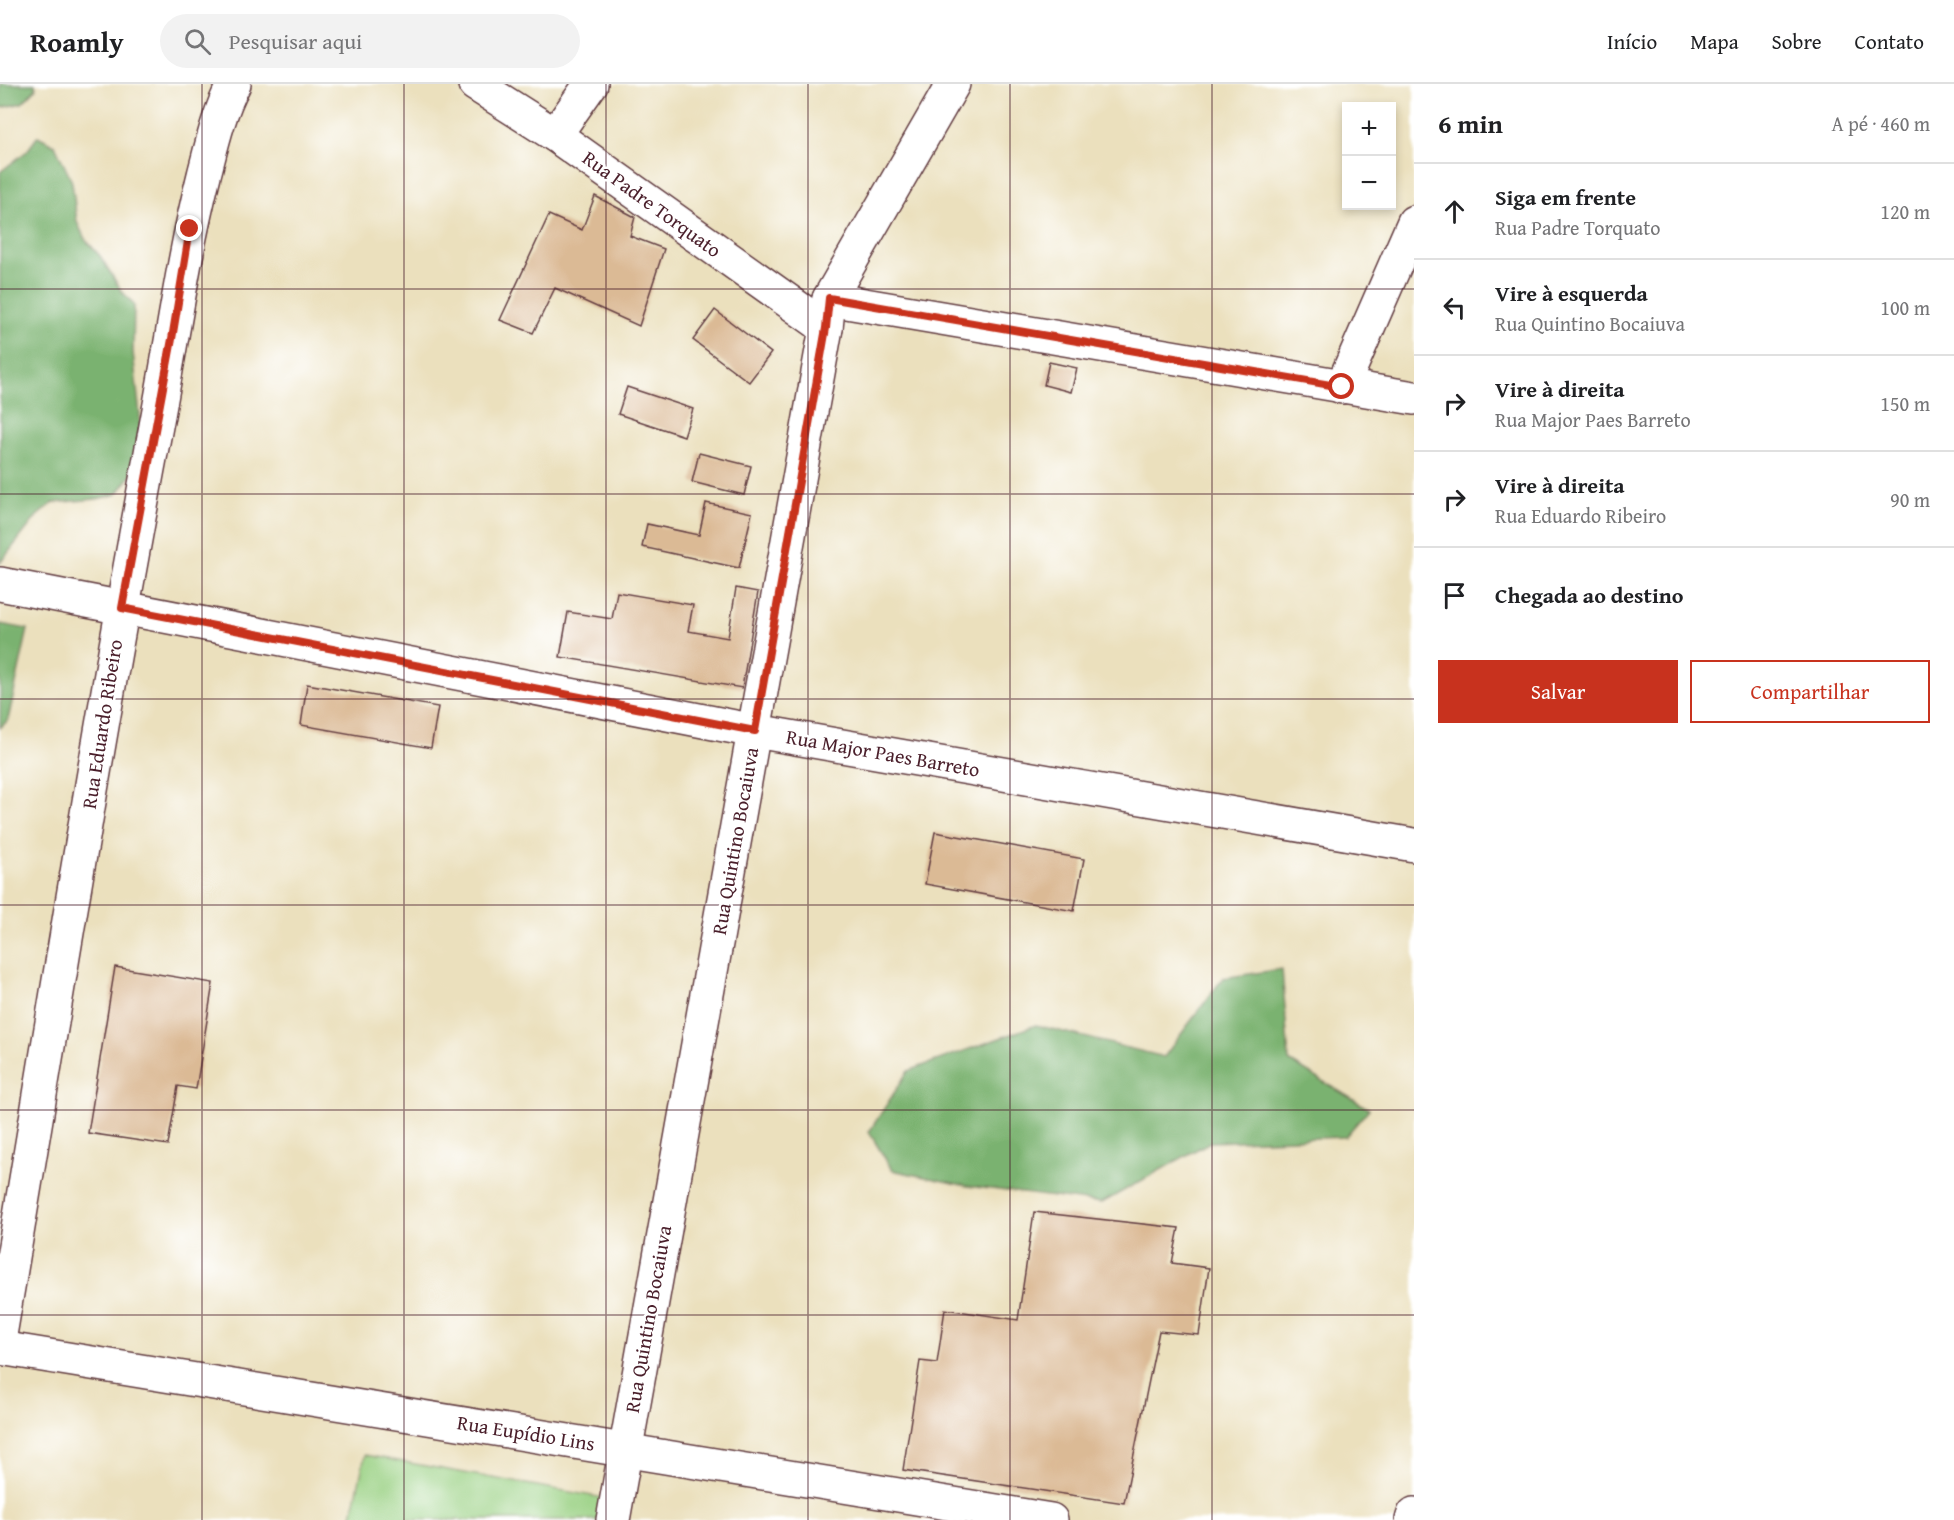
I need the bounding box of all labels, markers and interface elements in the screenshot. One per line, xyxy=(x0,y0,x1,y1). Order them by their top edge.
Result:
search box xyxy=(160,14,580,68)
text: Roamly xyxy=(30,21,124,62)
icon: search xyxy=(181,25,214,58)
text: Pesquisar aqui xyxy=(229,25,362,57)
text: Início xyxy=(1607,26,1657,57)
text: Mapa xyxy=(1690,26,1739,57)
text: Sobre xyxy=(1772,26,1822,57)
text: Contato xyxy=(1855,26,1924,57)
map controls xyxy=(1342,102,1396,210)
button: + xyxy=(1342,102,1396,156)
text: 6 min xyxy=(1438,104,1503,143)
text: A pé · 460 m xyxy=(1832,109,1930,138)
street label: Rua Padre Torquato xyxy=(577,143,728,264)
button: − xyxy=(1342,156,1396,210)
text: Siga em frente xyxy=(1495,181,1636,213)
icon: ahead xyxy=(1438,195,1471,228)
text: 120 m xyxy=(1880,197,1930,226)
text: Rua Padre Torquato xyxy=(1495,213,1660,242)
route end xyxy=(176,215,202,241)
text: Vire à esquerda xyxy=(1495,277,1648,309)
icon: left xyxy=(1438,291,1471,324)
text: 100 m xyxy=(1880,293,1930,322)
text: Rua Quintino Bocaiuva xyxy=(1495,309,1685,338)
route start xyxy=(1328,373,1354,399)
text: Vire à direita xyxy=(1495,373,1625,405)
icon: right xyxy=(1438,387,1471,420)
text: 150 m xyxy=(1880,389,1930,418)
text: Rua Major Paes Barreto xyxy=(1495,405,1691,434)
text: Vire à direita xyxy=(1495,469,1625,501)
icon: right xyxy=(1438,483,1471,516)
text: 90 m xyxy=(1890,485,1930,514)
text: Rua Eduardo Ribeiro xyxy=(1495,501,1666,530)
icon: arrive xyxy=(1438,579,1471,612)
text: Chegada ao destino xyxy=(1495,579,1683,611)
street label: Rua Eduardo Ribeiro xyxy=(74,637,129,811)
button: Salvar xyxy=(1438,660,1678,723)
button: Compartilhar xyxy=(1690,660,1930,723)
street label: Rua Major Paes Barreto xyxy=(784,721,982,784)
street label: Rua Quintino Bocaiuva xyxy=(704,744,765,937)
street label: Rua Quintino Bocaiuva xyxy=(617,1222,678,1415)
street label: Rua Eupídio Lins xyxy=(455,1407,597,1458)

